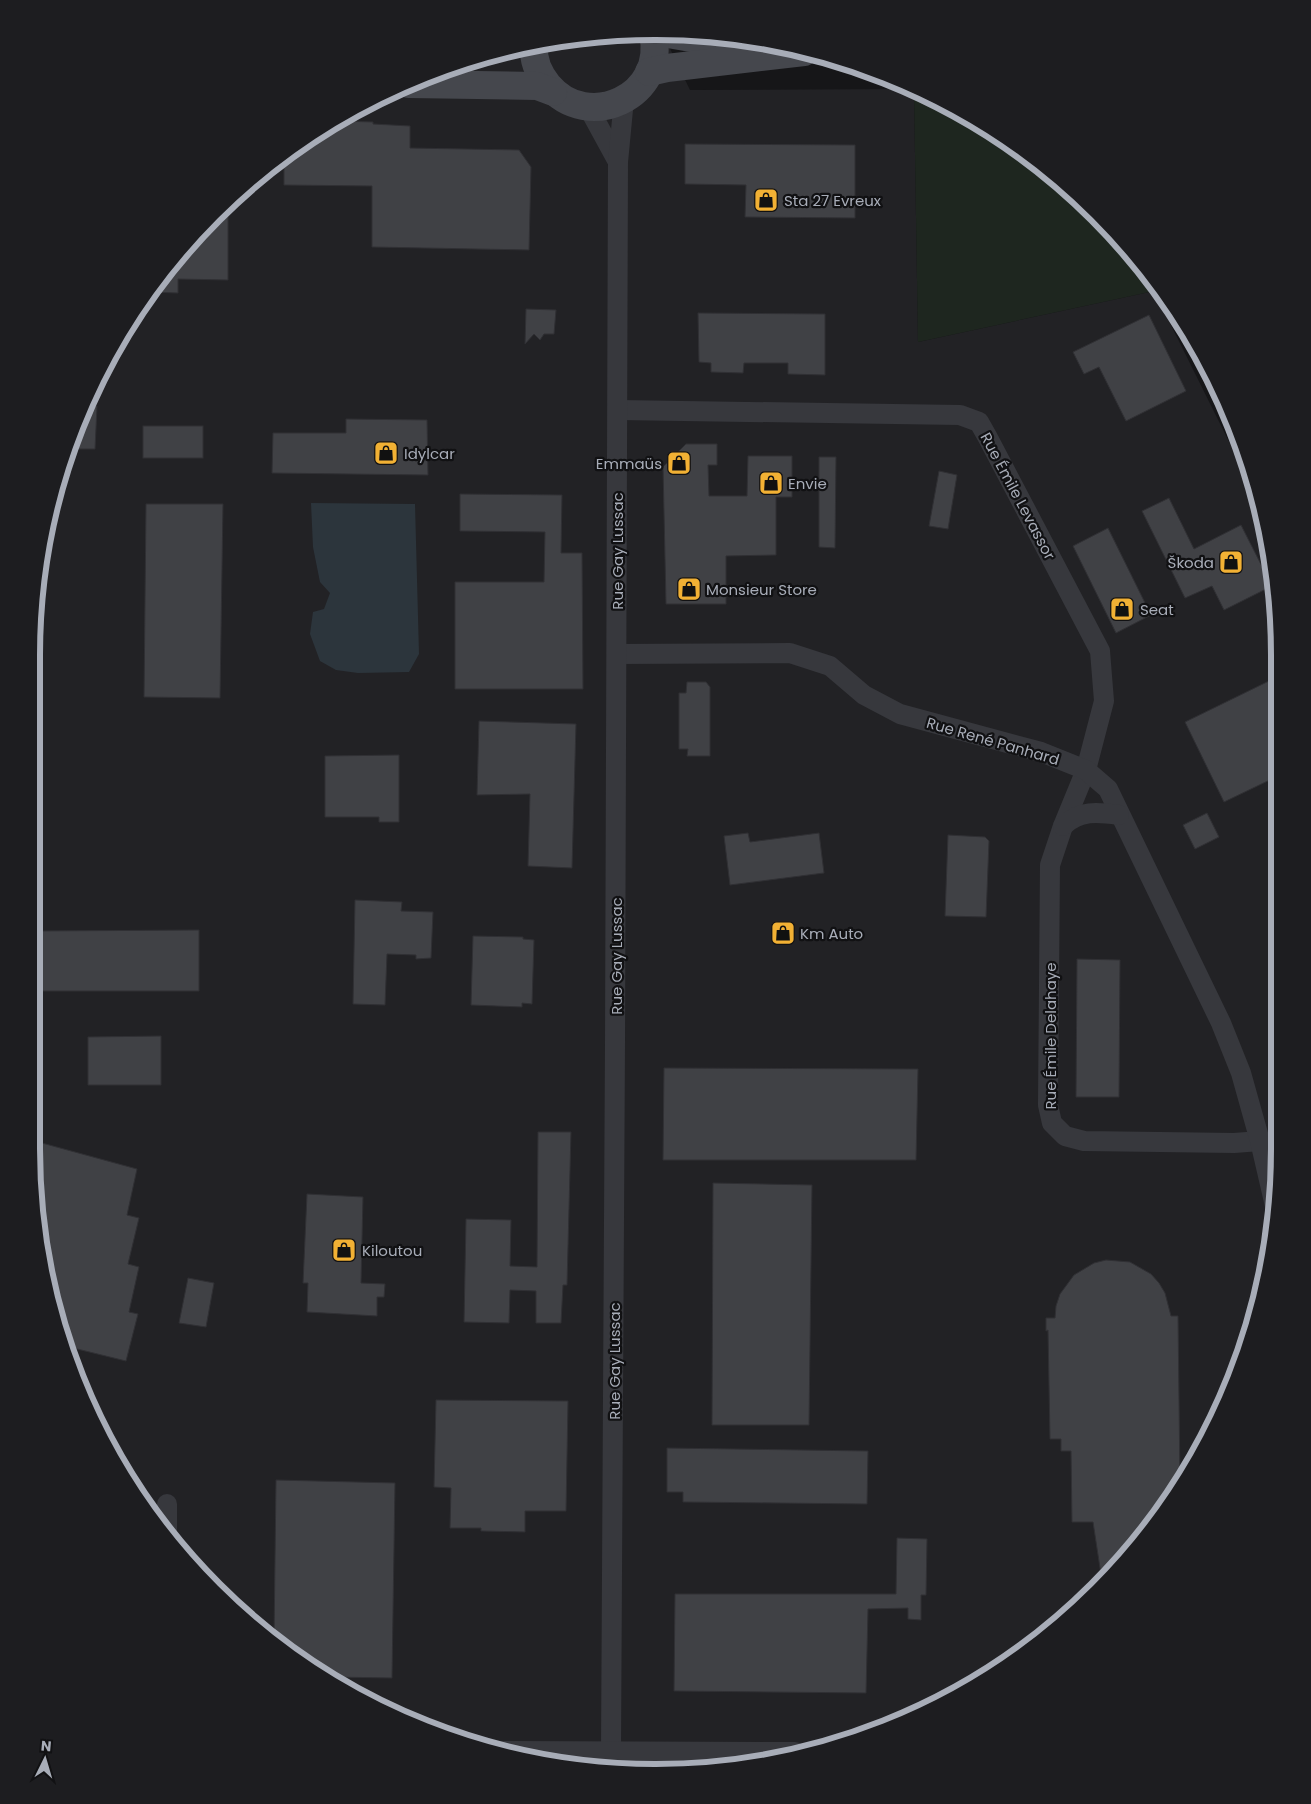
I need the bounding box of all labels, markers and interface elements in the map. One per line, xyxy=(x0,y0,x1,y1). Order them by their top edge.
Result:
shop icon: Sta 27 Evreux xyxy=(753,187,779,213)
place label: Sta 27 Evreux xyxy=(784,190,881,211)
street label: Rue Émile Levassor xyxy=(976,429,1061,564)
shop icon: Idylcar xyxy=(373,440,399,466)
place label: Idylcar xyxy=(404,443,455,464)
shop icon: Emmaüs xyxy=(666,450,692,476)
place label: Emmaüs xyxy=(596,453,662,474)
shop icon: Envie xyxy=(758,470,784,496)
place label: Envie xyxy=(788,473,827,494)
street label: Rue Gay Lussac xyxy=(607,492,628,610)
shop icon: Škoda xyxy=(1218,549,1244,575)
place label: Škoda xyxy=(1168,552,1214,573)
shop icon: Monsieur Store xyxy=(676,576,702,602)
place label: Monsieur Store xyxy=(706,579,817,600)
shop icon: Seat xyxy=(1109,596,1135,622)
place label: Seat xyxy=(1140,599,1174,620)
street label: Rue René Panhard xyxy=(924,712,1062,770)
street label: Rue Gay Lussac xyxy=(606,897,627,1015)
shop icon: Km Auto xyxy=(770,920,796,946)
place label: Km Auto xyxy=(800,923,863,944)
street label: Rue Émile Delahaye xyxy=(1040,962,1061,1110)
shop icon: Kiloutou xyxy=(331,1237,357,1263)
place label: Kiloutou xyxy=(362,1240,422,1261)
street label: Rue Gay Lussac xyxy=(604,1302,625,1420)
north arrow xyxy=(20,1734,70,1784)
text: N xyxy=(40,1736,52,1756)

